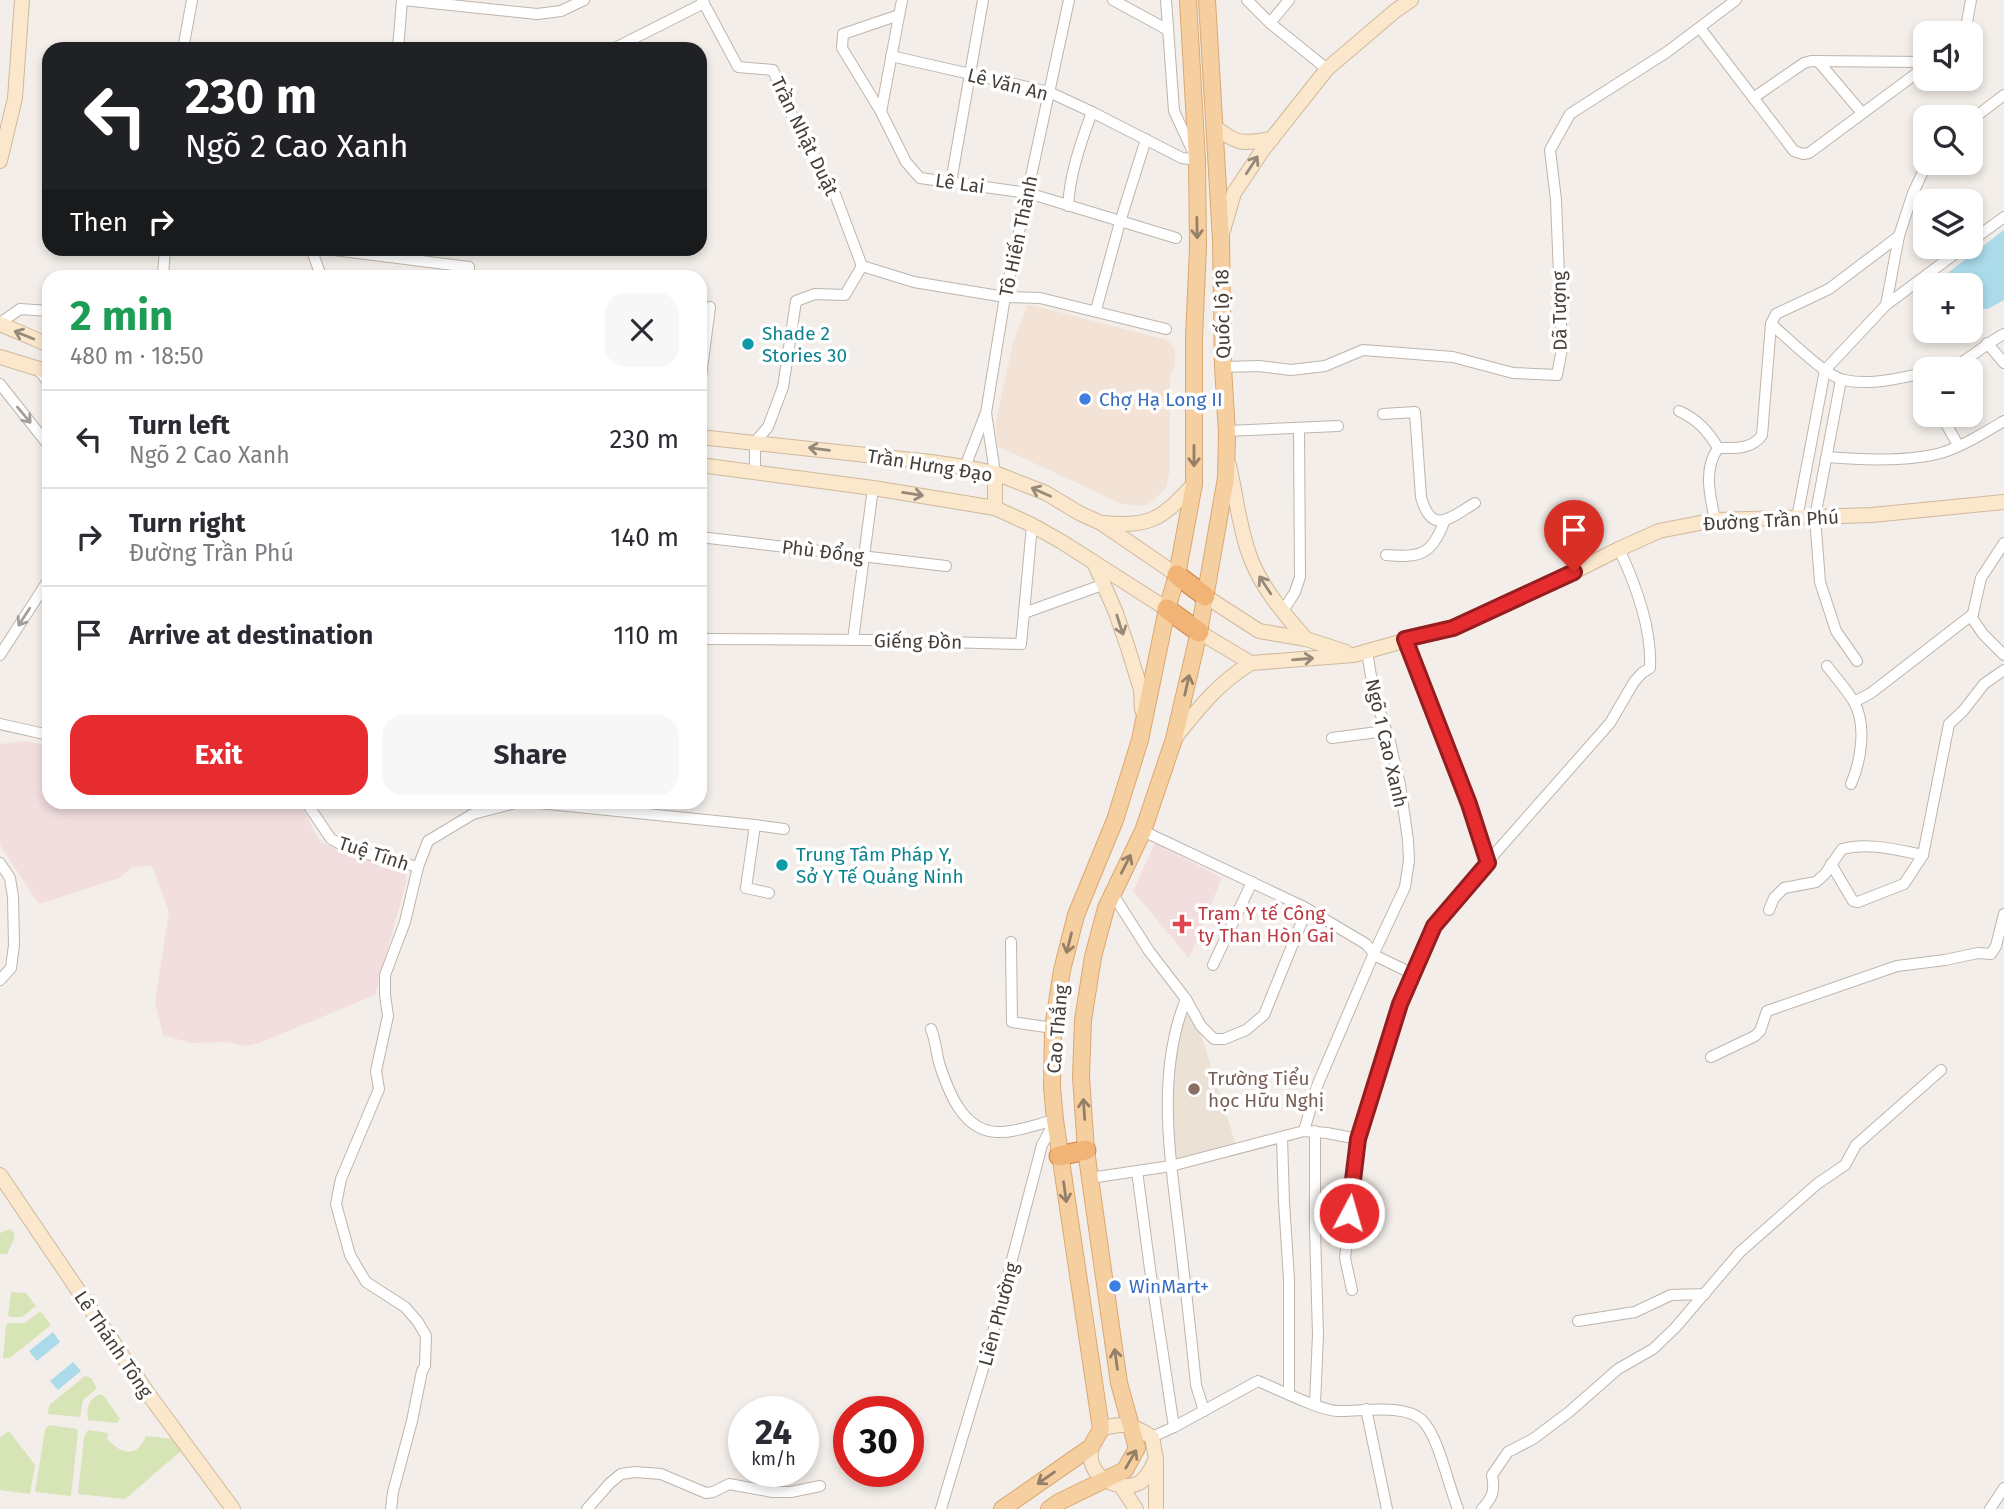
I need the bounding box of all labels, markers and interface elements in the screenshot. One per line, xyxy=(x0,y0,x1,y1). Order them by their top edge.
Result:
map controls xyxy=(1913,21,1983,427)
button: sound xyxy=(1913,21,1983,91)
street label: Lê Văn An xyxy=(965,63,1051,106)
text: 230 m xyxy=(185,67,317,126)
icon: left xyxy=(70,70,161,161)
street label: Trần Nhật Duật xyxy=(766,73,843,199)
button: search xyxy=(1913,105,1983,175)
text: Ngõ 2 Cao Xanh xyxy=(185,127,409,165)
one-way arrow xyxy=(1245,156,1260,175)
street label: Lê Lai xyxy=(934,169,986,198)
street label: Tô Hiến Thành xyxy=(994,173,1043,299)
button: layers xyxy=(1913,189,1983,259)
icon: right xyxy=(142,203,180,241)
text: Then xyxy=(70,207,128,238)
one-way arrow xyxy=(1190,216,1204,239)
street label: Quốc lộ 18 xyxy=(1210,269,1235,359)
street label: Dã Tượng xyxy=(1547,271,1572,351)
button: + xyxy=(1913,273,1983,343)
text: 2 min xyxy=(70,291,173,341)
button: close xyxy=(605,293,679,367)
place label: Shade 2 Stories 30 xyxy=(762,322,847,367)
one-way arrow xyxy=(14,327,36,340)
marker: Shade 2 Stories 30 xyxy=(740,336,756,352)
text: 480 m · 18:50 xyxy=(70,342,204,370)
button: − xyxy=(1913,357,1983,427)
place label: Chợ Hạ Long II xyxy=(1099,388,1223,411)
marker: Chợ Hạ Long II xyxy=(1077,391,1093,407)
one-way arrow xyxy=(16,406,32,424)
text: Turn left xyxy=(129,410,230,441)
icon: left xyxy=(70,420,108,458)
text: 230 m xyxy=(610,424,679,455)
text: Ngõ 2 Cao Xanh xyxy=(129,441,290,469)
one-way arrow xyxy=(808,443,831,456)
street label: Trần Hưng Đạo xyxy=(866,444,994,487)
one-way arrow xyxy=(1187,444,1201,467)
one-way arrow xyxy=(1031,485,1052,498)
one-way arrow xyxy=(901,488,924,501)
pin xyxy=(1544,500,1604,572)
street label: Đường Trần Phú xyxy=(1702,505,1840,536)
text: Turn right xyxy=(129,508,246,539)
icon: arrive xyxy=(1555,511,1593,549)
icon: right xyxy=(70,518,108,556)
text: 140 m xyxy=(610,522,679,553)
street label: Phù Đổng xyxy=(781,535,865,568)
text: Đường Trần Phú xyxy=(129,539,294,567)
one-way arrow xyxy=(1258,576,1272,595)
one-way arrow xyxy=(17,607,32,626)
one-way arrow xyxy=(1114,614,1127,636)
icon: arrive xyxy=(70,616,108,654)
text: Arrive at destination xyxy=(129,620,373,651)
text: 110 m xyxy=(613,620,679,651)
street label: Giếng Đồn xyxy=(874,629,962,654)
one-way arrow xyxy=(1291,652,1314,665)
one-way arrow xyxy=(1180,674,1194,697)
street label: Ngõ 1 Cao Xanh xyxy=(1361,676,1413,810)
button: Exit xyxy=(70,715,368,795)
button: Share xyxy=(382,715,679,795)
street label: Tuệ Tĩnh xyxy=(336,831,412,876)
place label: Trung Tâm Pháp Y, Sở Y Tế Quảng Ninh xyxy=(796,843,964,888)
one-way arrow xyxy=(1119,854,1133,875)
marker: Trung Tâm Pháp Y, Sở Y Tế Quảng Ninh xyxy=(774,857,790,873)
place label: Trạm Y tế Công ty Than Hòn Gai xyxy=(1198,902,1334,947)
marker: Trạm Y tế Công ty Than Hòn Gai xyxy=(1172,914,1192,934)
one-way arrow xyxy=(1062,931,1075,954)
street label: Cao Thắng xyxy=(1042,983,1073,1074)
place label: Trường Tiểu học Hữu Nghị xyxy=(1208,1067,1324,1112)
marker: Trường Tiểu học Hữu Nghị xyxy=(1186,1081,1202,1097)
one-way arrow xyxy=(1077,1098,1090,1121)
position arrow xyxy=(1312,1176,1386,1250)
one-way arrow xyxy=(1059,1180,1072,1203)
street label: Liên Phường xyxy=(974,1260,1023,1369)
place label: WinMart+ xyxy=(1129,1275,1209,1298)
marker: WinMart+ xyxy=(1107,1278,1123,1294)
street label: Lê Thánh Tông xyxy=(69,1287,158,1402)
one-way arrow xyxy=(1109,1348,1122,1371)
speed limit sign: 30 xyxy=(833,1396,924,1487)
text: 24 xyxy=(755,1411,792,1453)
text: km/h xyxy=(751,1448,796,1470)
one-way arrow xyxy=(1125,1449,1138,1470)
one-way arrow xyxy=(1037,1471,1056,1485)

